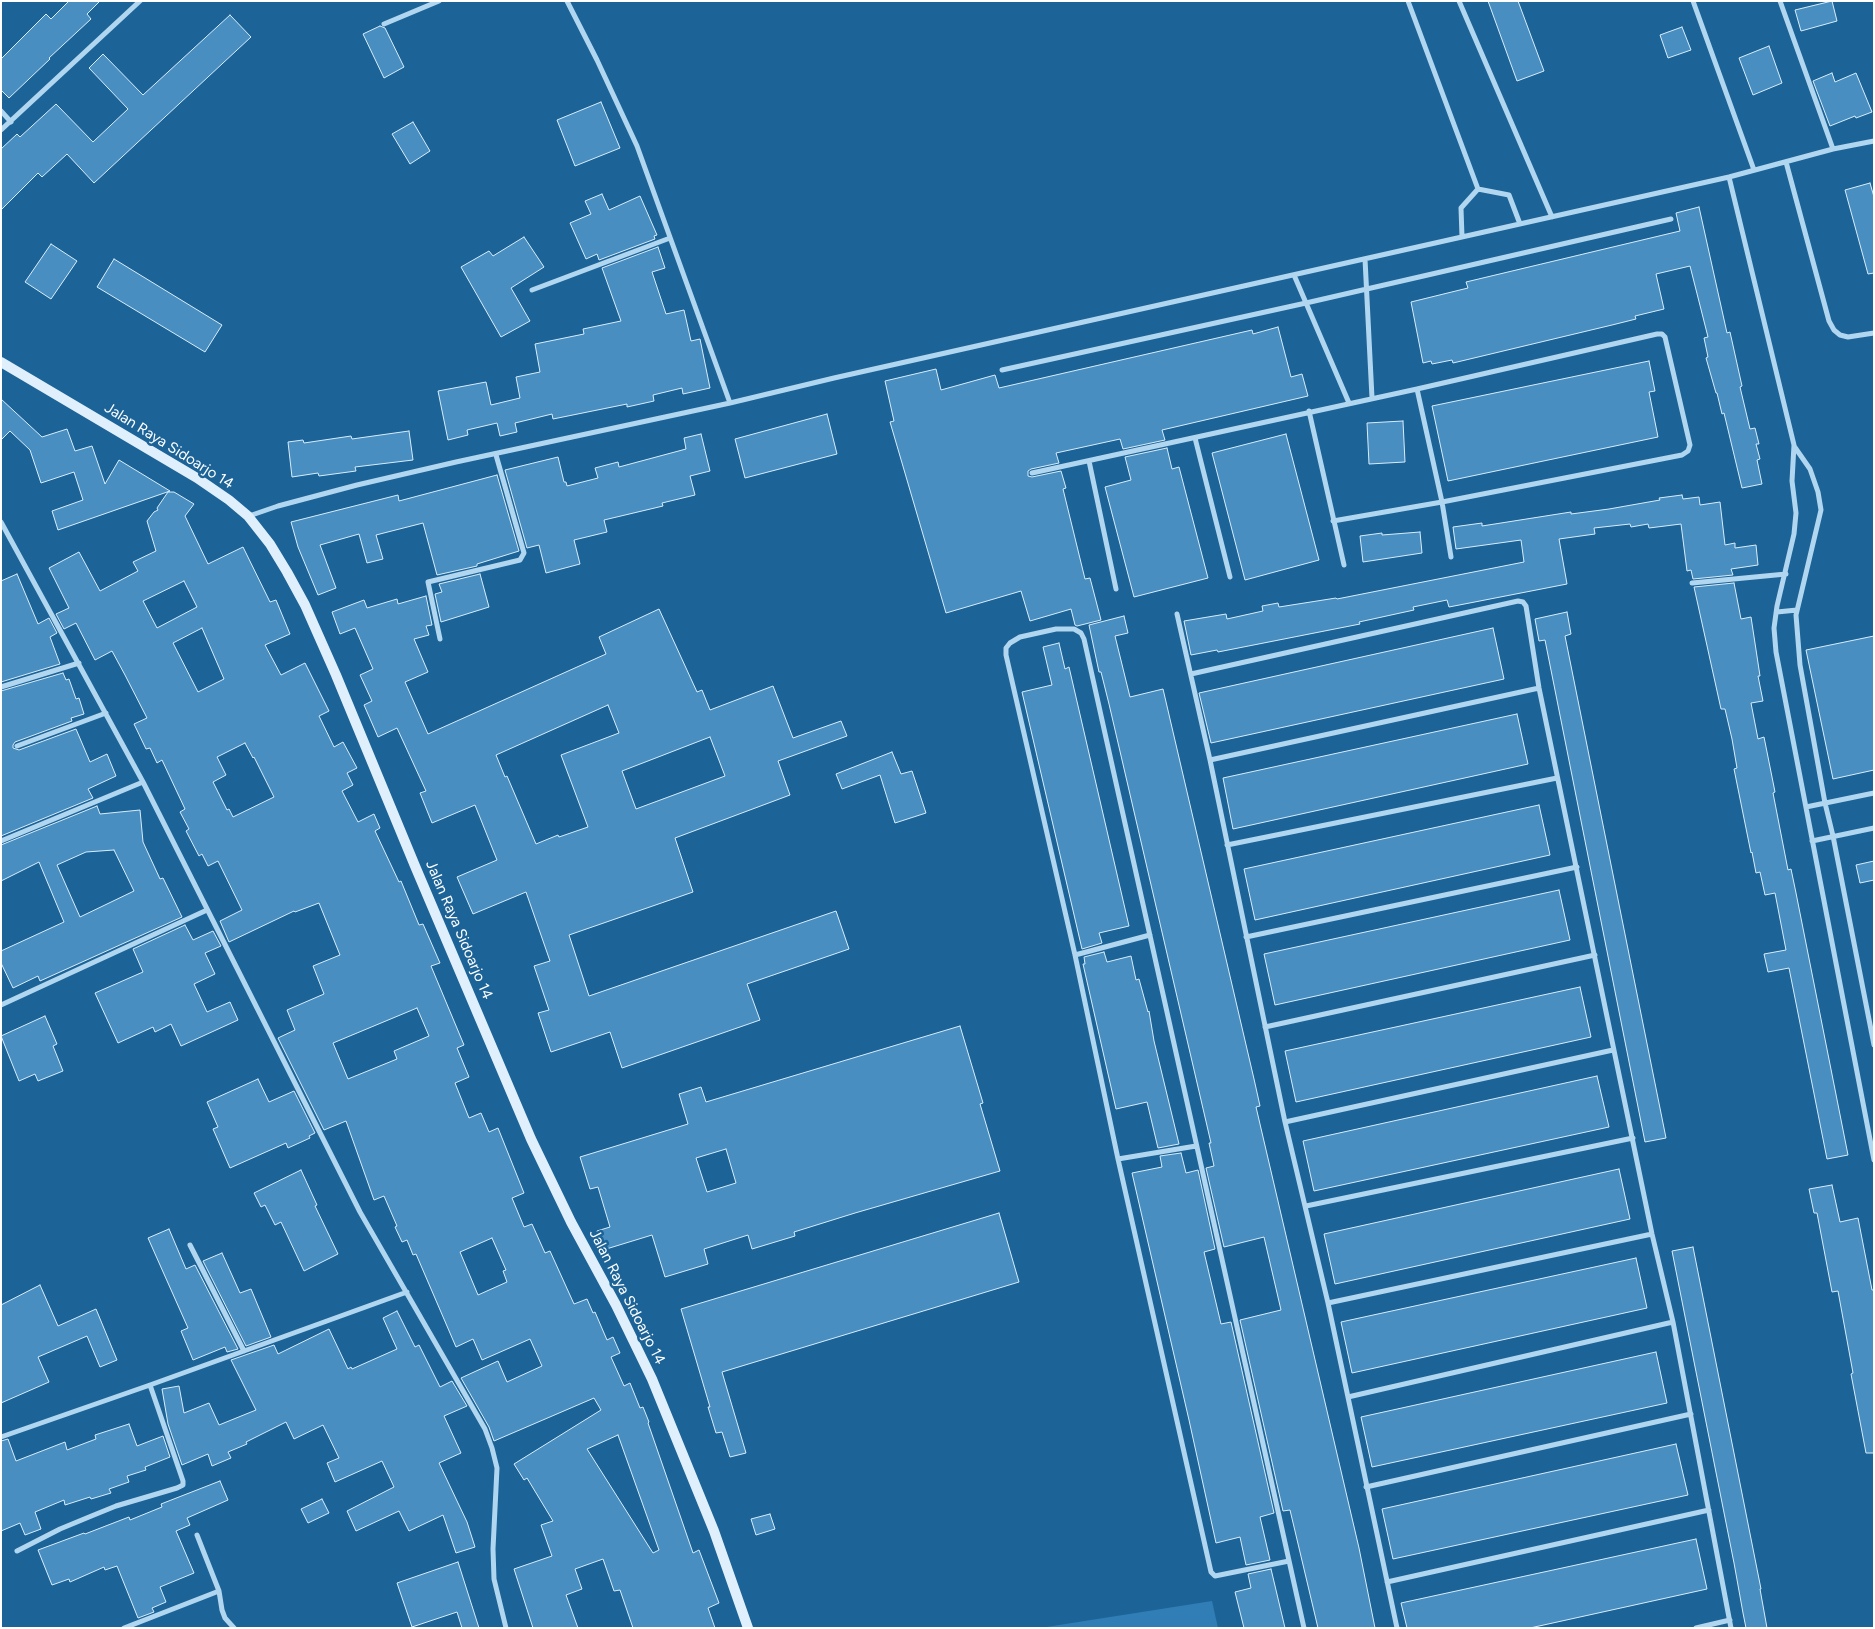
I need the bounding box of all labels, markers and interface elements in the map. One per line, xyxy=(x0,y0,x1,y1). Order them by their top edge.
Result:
street label: Jalan Raya Sidoarjo 14 xyxy=(101,399,237,493)
street label: Jalan Raya Sidoarjo 14 xyxy=(422,858,496,1002)
street label: Jalan Raya Sidoarjo 14 xyxy=(585,1226,669,1368)

